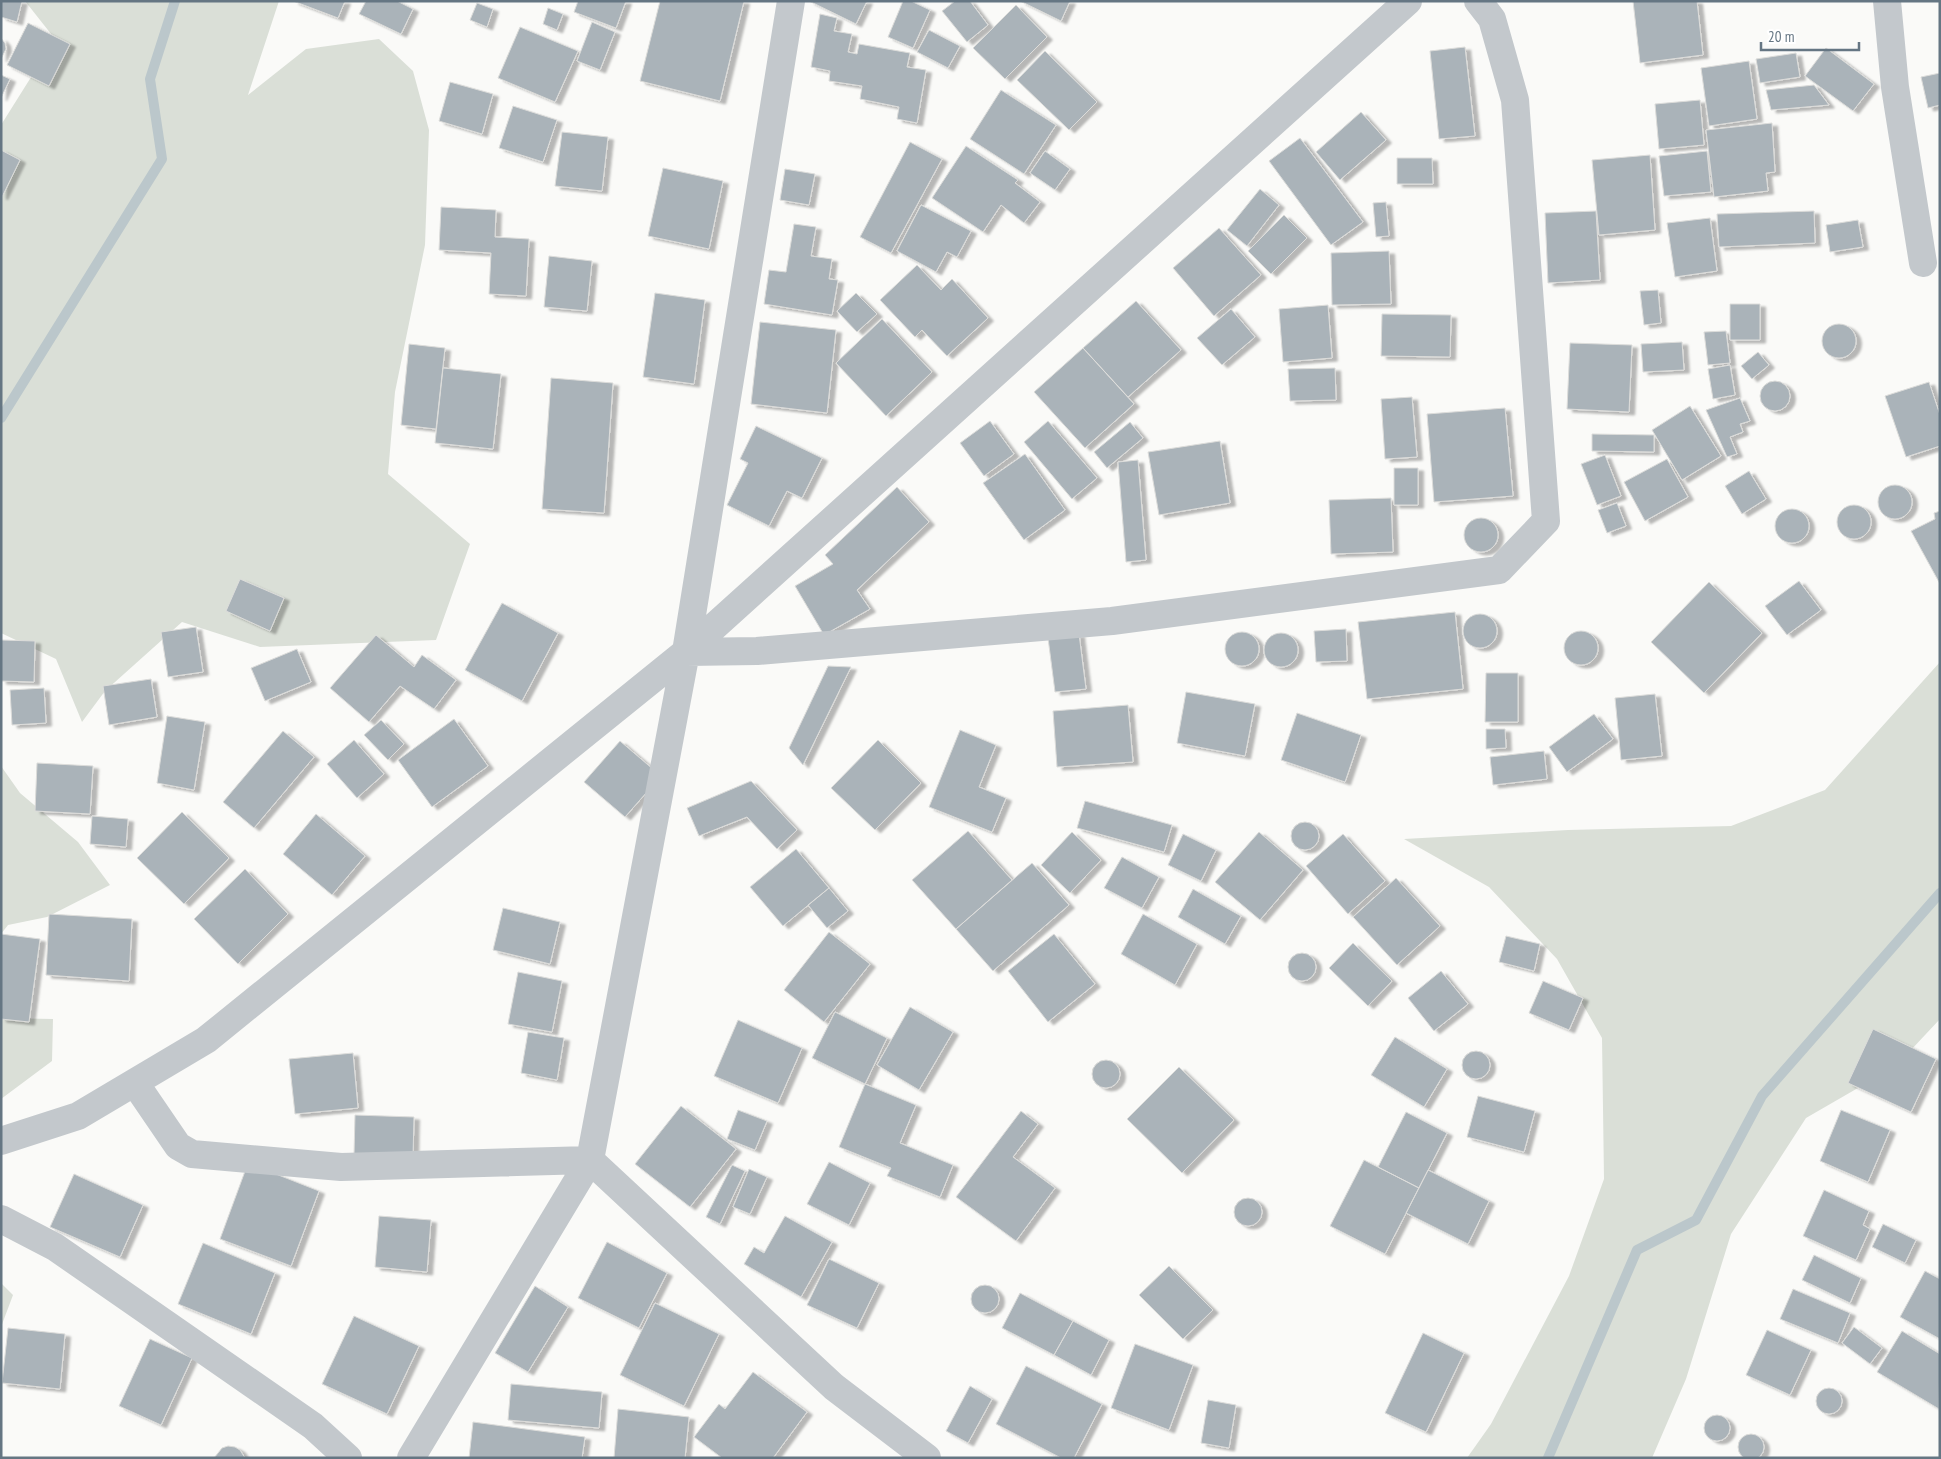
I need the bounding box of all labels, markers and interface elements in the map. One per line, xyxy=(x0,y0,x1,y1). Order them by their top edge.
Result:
scale bar xyxy=(1761,20,1858,52)
text: 20 m xyxy=(1768,27,1794,46)

